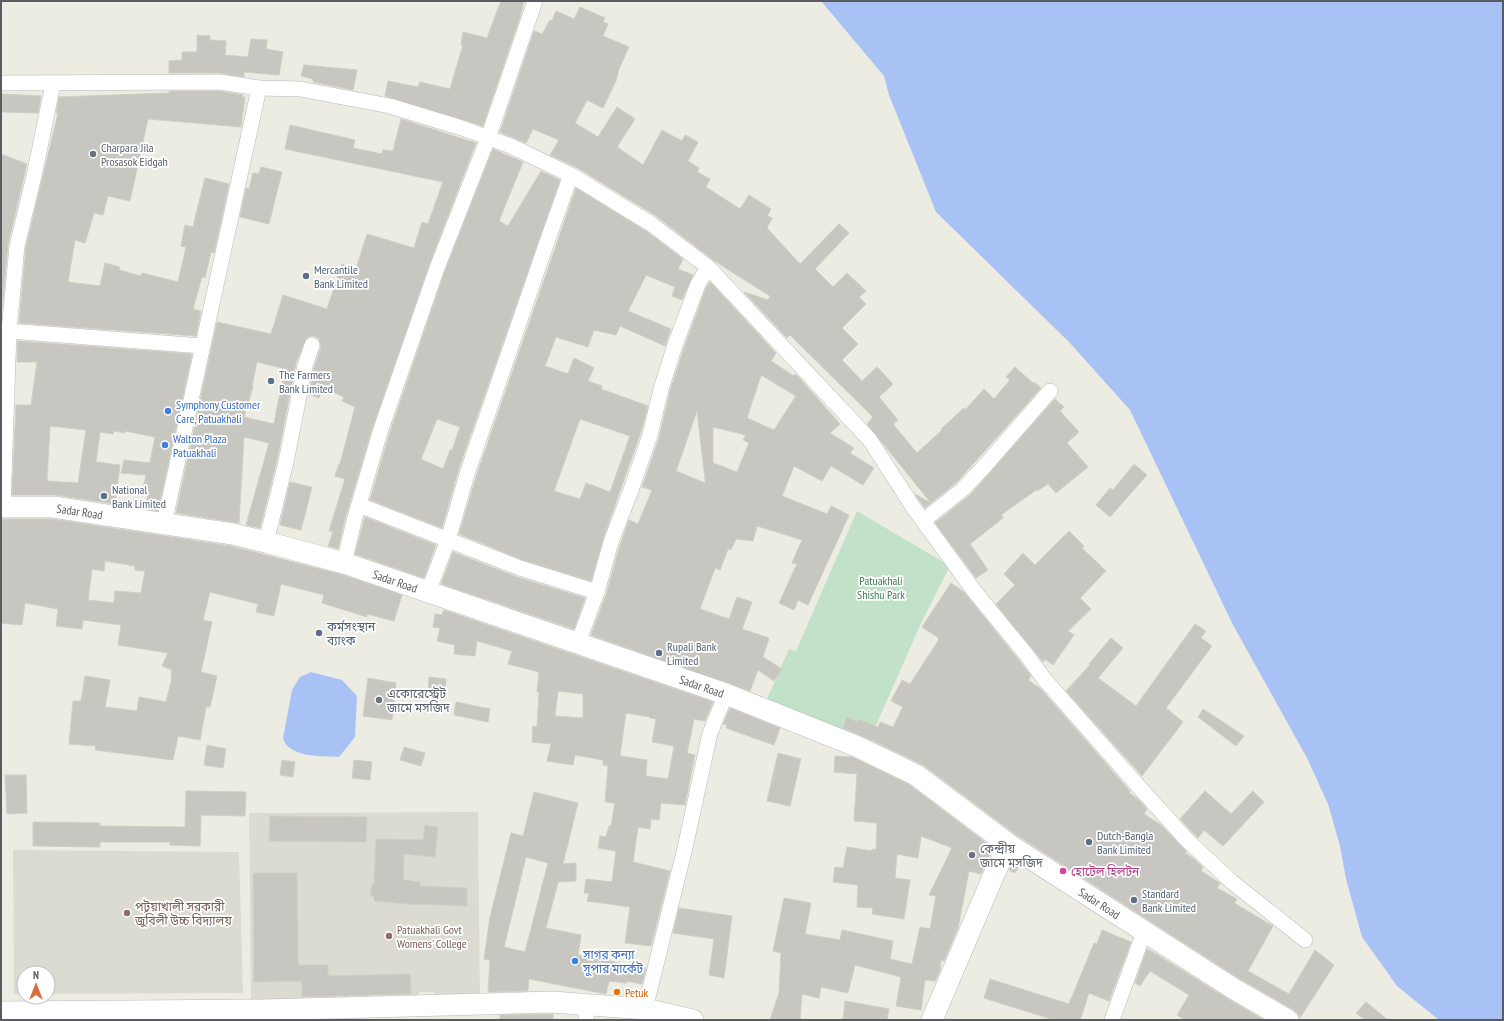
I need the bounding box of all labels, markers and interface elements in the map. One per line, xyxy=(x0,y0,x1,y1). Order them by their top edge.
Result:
place label: Charpara Jila Prosasok Eidgah xyxy=(101,140,168,169)
marker: Charpara Jila Prosasok Eidgah xyxy=(88,149,98,159)
place label: Mercantile Bank Limited xyxy=(314,262,368,291)
marker: Mercantile Bank Limited xyxy=(301,271,311,281)
place label: The Farmers Bank Limited xyxy=(279,367,333,396)
marker: The Farmers Bank Limited xyxy=(266,376,276,386)
place label: Symphony Customer Care, Patuakhali xyxy=(176,397,261,426)
marker: Symphony Customer Care, Patuakhali xyxy=(163,406,173,416)
place label: Walton Plaza Patuakhali xyxy=(173,431,227,460)
marker: Walton Plaza Patuakhali xyxy=(160,440,170,450)
place label: National Bank Limited xyxy=(112,482,166,511)
marker: National Bank Limited xyxy=(99,491,109,501)
street label: Sadar Road xyxy=(56,500,104,522)
street label: Sadar Road xyxy=(371,566,420,595)
park label: Patuakhali Shishu Park xyxy=(857,573,905,602)
place label: কর্মসংস্থান ব্যাংক xyxy=(326,619,376,648)
marker: কর্মসংস্থান ব্যাংক xyxy=(314,628,324,638)
place label: Rupali Bank Limited xyxy=(667,639,717,668)
marker: Rupali Bank Limited xyxy=(654,648,664,658)
street label: Sadar Road xyxy=(677,671,726,700)
place label: একোরেস্ট্রেট জামে মসজিদ xyxy=(386,686,450,715)
marker: একোরেস্ট্রেট জামে মসজিদ xyxy=(374,695,384,705)
place label: Dutch-Bangla Bank Limited xyxy=(1097,828,1153,857)
marker: Dutch-Bangla Bank Limited xyxy=(1084,837,1094,847)
place label: কেন্দ্রীয় জামে মসজিদ xyxy=(979,841,1043,870)
marker: কেন্দ্রীয় জামে মসজিদ xyxy=(967,850,977,860)
place label: হোটেল হিলটন xyxy=(1071,864,1140,879)
marker: হোটেল হিলটন xyxy=(1058,866,1068,876)
street label: Sadar Road xyxy=(1076,884,1123,922)
place label: Standard Bank Limited xyxy=(1142,886,1196,915)
marker: Standard Bank Limited xyxy=(1129,895,1139,905)
place label: পটুয়াখালী সরকারী জুবিলী উচ্চ বিদ্যালয় xyxy=(134,899,232,928)
marker: পটুয়াখালী সরকারী জুবিলী উচ্চ বিদ্যালয় xyxy=(122,908,132,918)
place label: Patuakhali Govt Womens' College xyxy=(397,922,467,951)
marker: Patuakhali Govt Womens' College xyxy=(384,931,394,941)
place label: সাগর কন্যা সুপার মার্কেট xyxy=(582,947,644,977)
marker: সাগর কন্যা সুপার মার্কেট xyxy=(570,956,580,966)
north arrow xyxy=(16,965,56,1005)
text: N xyxy=(33,968,39,982)
place label: Petuk xyxy=(625,985,649,1000)
marker: Petuk xyxy=(612,987,622,997)

